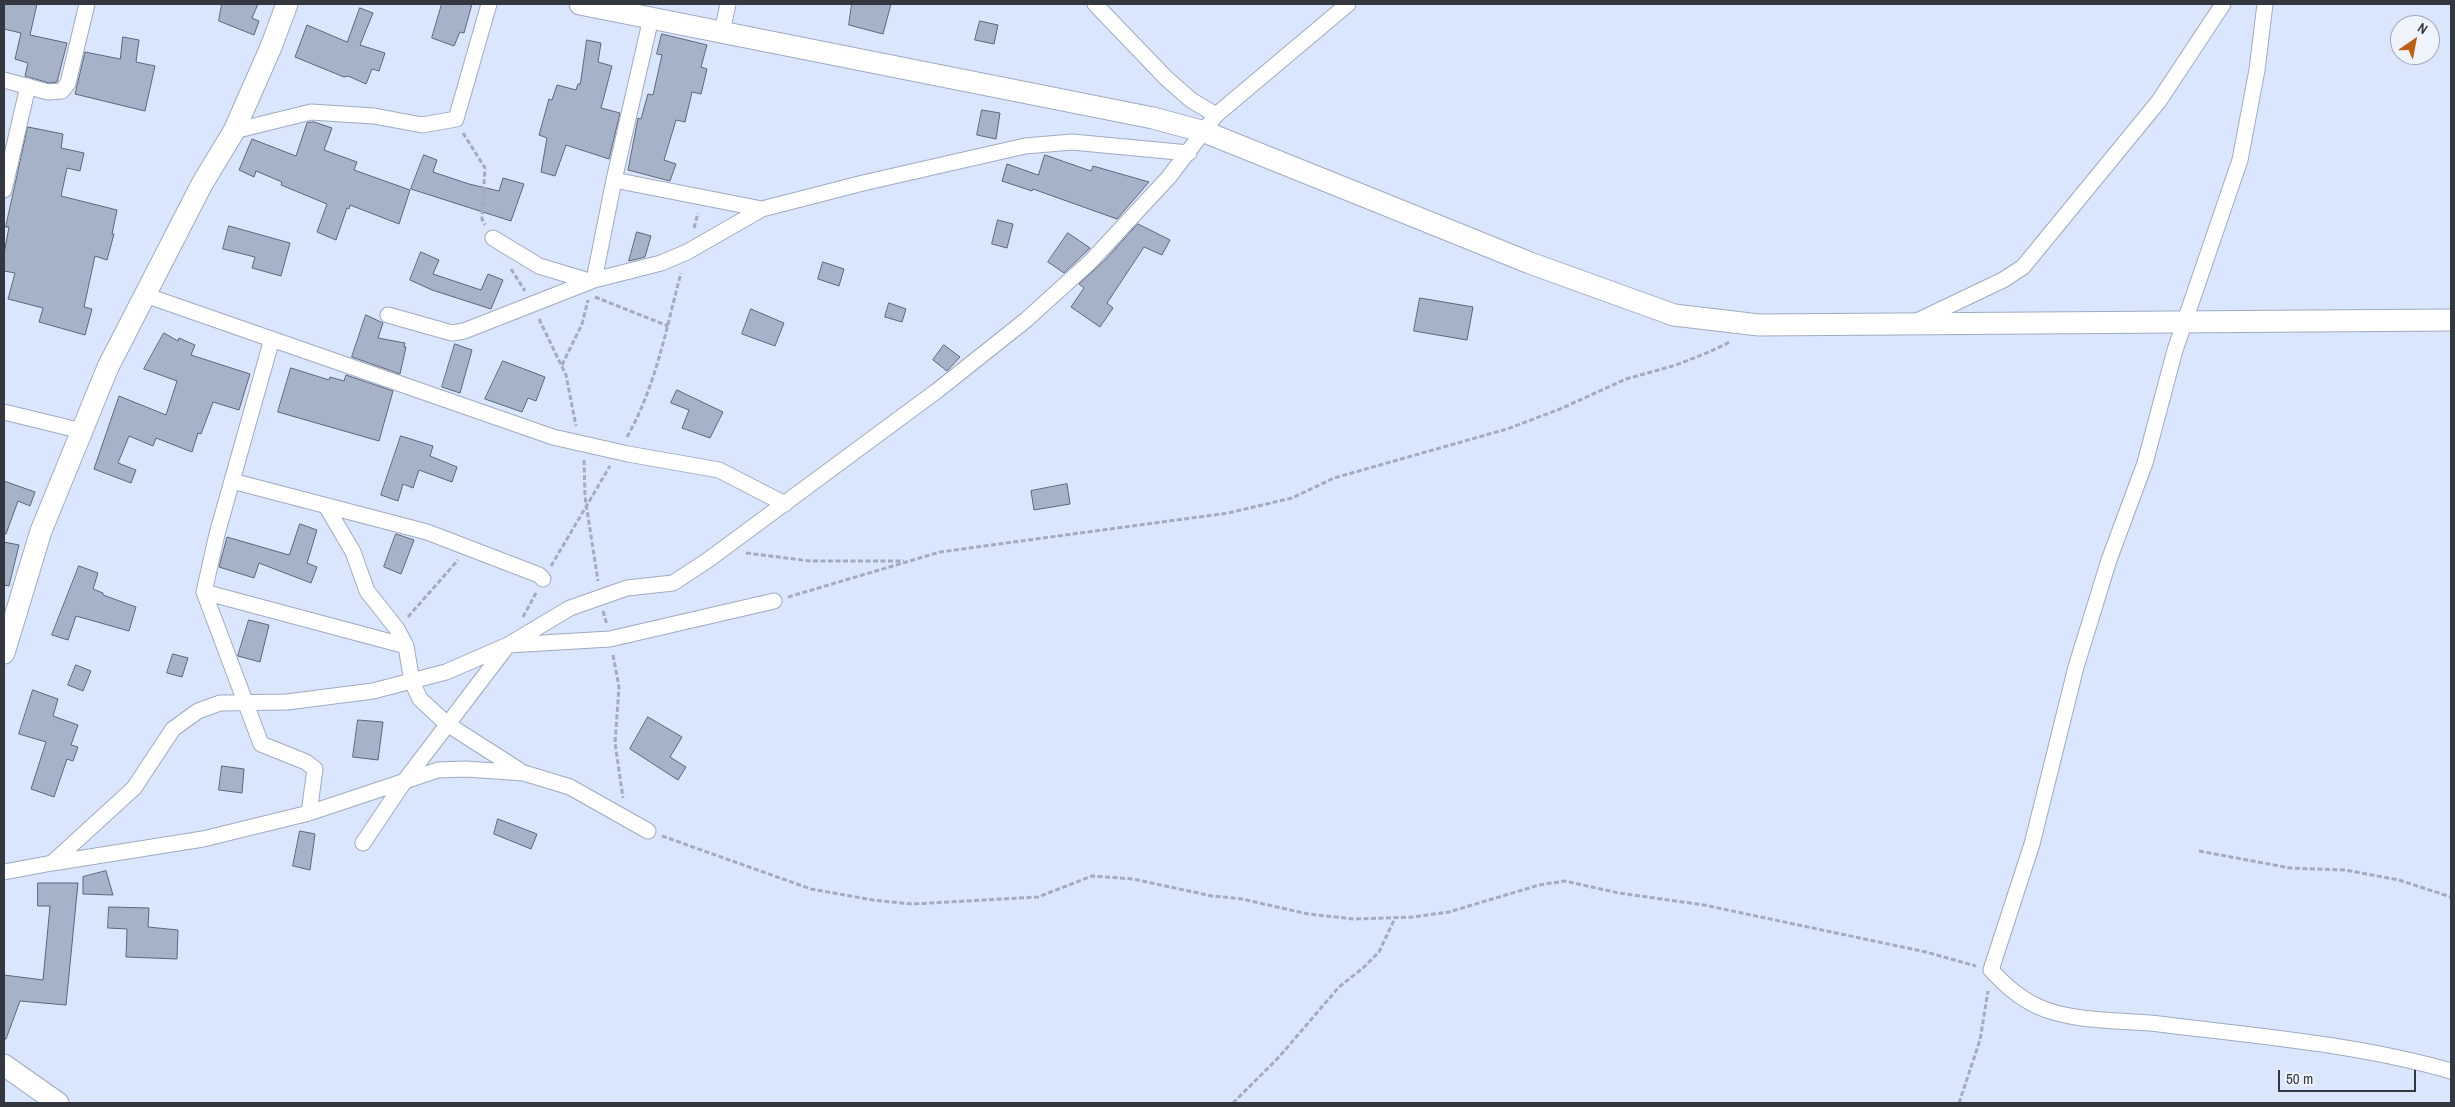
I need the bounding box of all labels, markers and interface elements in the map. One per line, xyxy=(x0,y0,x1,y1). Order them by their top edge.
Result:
north arrow xyxy=(2390,15,2440,65)
text: N xyxy=(2414,18,2431,38)
scale bar xyxy=(2280,1060,2418,1092)
text: 50 m xyxy=(2286,1068,2313,1089)

